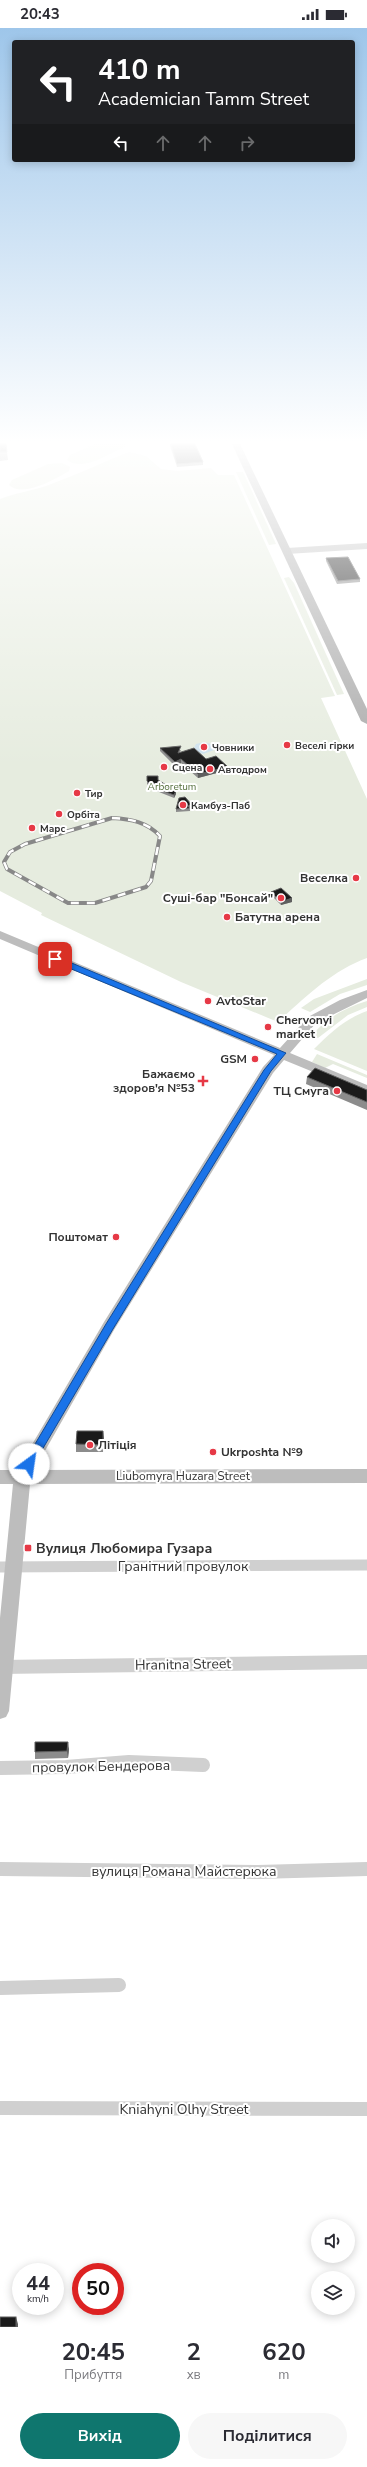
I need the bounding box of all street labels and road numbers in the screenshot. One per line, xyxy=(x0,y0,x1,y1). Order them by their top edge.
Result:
street label: Liubomyra Huzara Street xyxy=(116,1468,251,1484)
street label: Гранітний провулок xyxy=(118,1557,249,1576)
street label: Hranitna Street xyxy=(135,1654,231,1675)
street label: провулок Бендерова xyxy=(32,1756,170,1777)
street label: вулиця Романа Майстерюка xyxy=(91,1862,277,1881)
street label: Kniahyni Olhy Street xyxy=(119,2100,249,2119)

